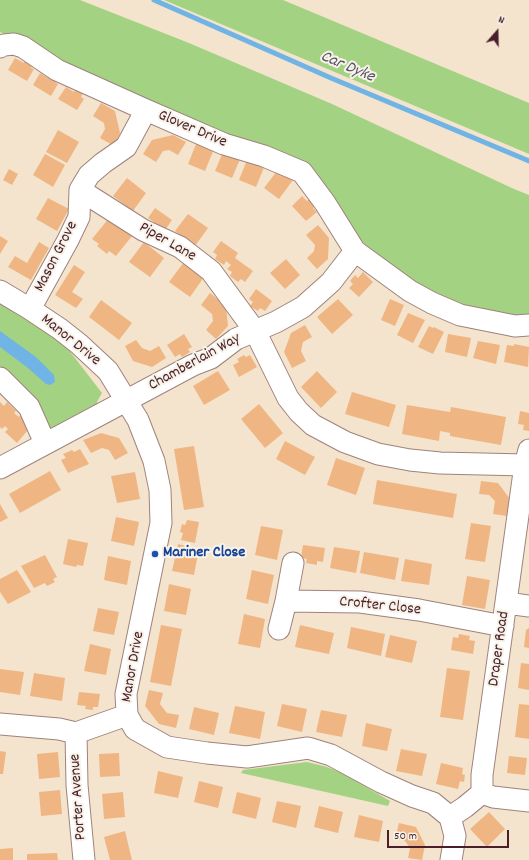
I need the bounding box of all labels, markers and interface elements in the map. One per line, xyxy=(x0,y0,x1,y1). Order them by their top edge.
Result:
north arrow xyxy=(477,12,517,52)
text: N xyxy=(496,12,506,29)
water label: Car Dyke xyxy=(317,48,377,88)
street label: Glover Drive xyxy=(155,107,229,153)
street label: Mason Grove xyxy=(31,218,83,296)
street label: Piper Lane xyxy=(135,219,199,267)
street label: Manor Drive xyxy=(36,311,104,371)
street label: Chamberlain Way xyxy=(146,330,244,396)
place label: Mariner Close xyxy=(163,544,245,564)
marker: Mariner Close xyxy=(150,549,160,559)
street label: Crofter Close xyxy=(338,593,422,621)
street label: Draper Road xyxy=(485,610,515,688)
street label: Manor Drive xyxy=(118,630,150,704)
street label: Porter Avenue xyxy=(66,753,92,841)
scale bar xyxy=(389,822,511,848)
text: 50 m xyxy=(394,828,417,845)

